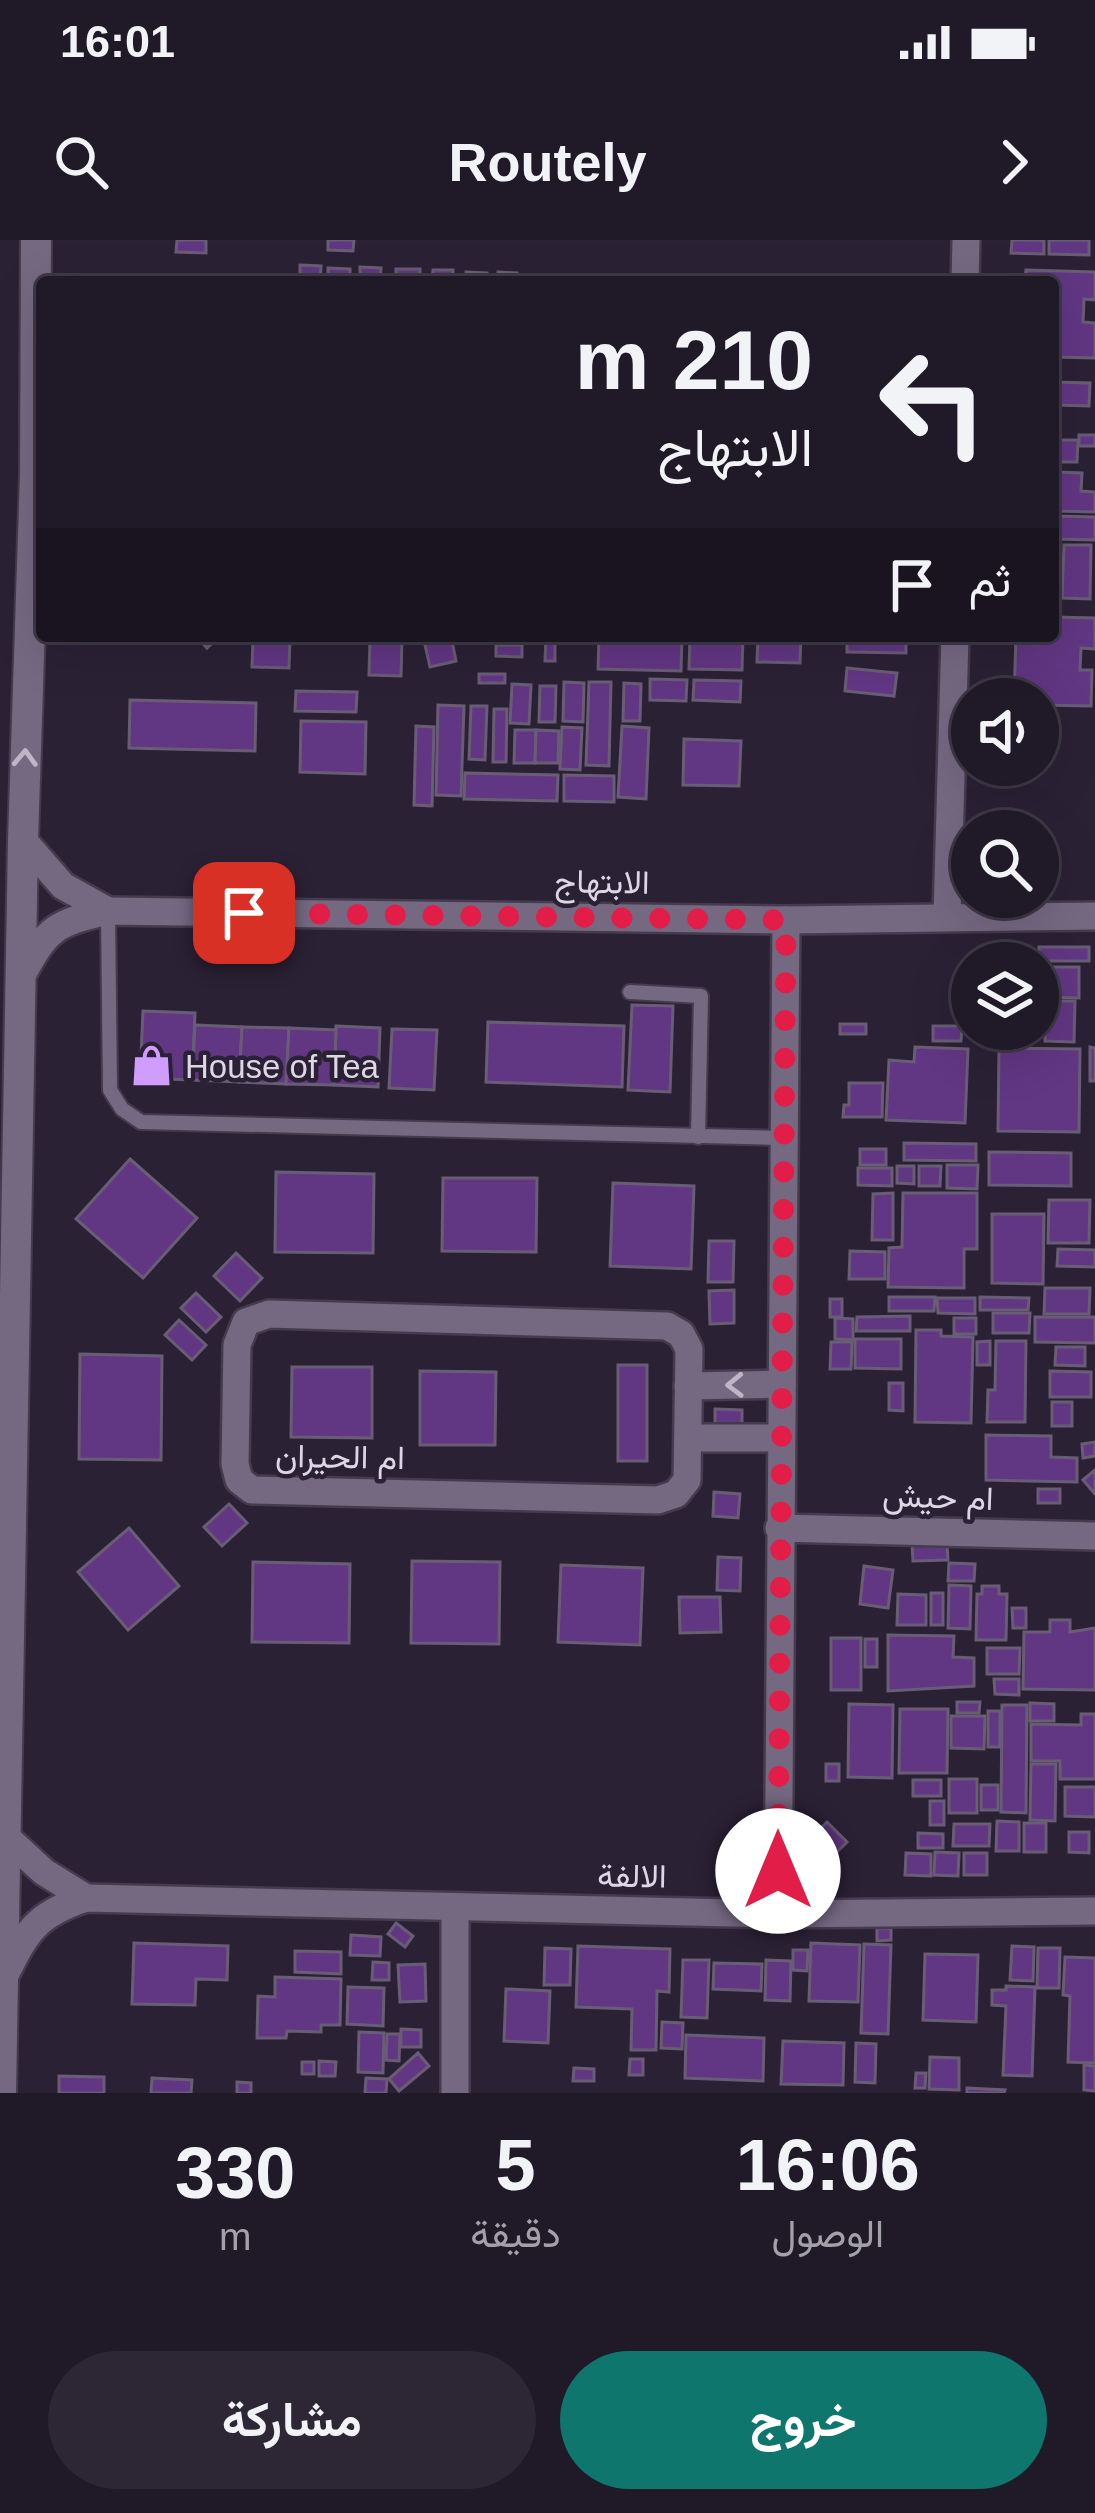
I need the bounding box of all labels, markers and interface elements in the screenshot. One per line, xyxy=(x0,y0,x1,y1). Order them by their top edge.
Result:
text: 16:01 xyxy=(60,16,175,67)
icon: search xyxy=(48,129,114,195)
icon: forward xyxy=(981,129,1047,195)
text: Routely xyxy=(448,132,647,192)
text: 210 m xyxy=(575,313,813,407)
icon: left xyxy=(855,324,1011,480)
text: الابتهاج xyxy=(657,417,813,477)
icon: arrive xyxy=(879,552,945,618)
text: ثم xyxy=(969,555,1011,606)
map controls xyxy=(951,678,1059,1050)
button: sound xyxy=(951,678,1059,786)
one-way arrow xyxy=(12,748,38,767)
button: search xyxy=(951,810,1059,918)
pin xyxy=(193,862,295,964)
street label: الابتهاج xyxy=(554,862,650,905)
icon: arrive xyxy=(211,880,277,946)
button: layers xyxy=(951,942,1059,1050)
shop icon: House of Tea xyxy=(128,1043,174,1089)
place label: House of Tea xyxy=(185,1048,380,1085)
one-way arrow xyxy=(725,1372,744,1398)
street label: ام الحيران xyxy=(275,1437,405,1479)
street label: ام حيش xyxy=(882,1476,994,1520)
position arrow xyxy=(715,1808,841,1934)
street label: الالفة xyxy=(597,1856,667,1895)
text: 5 xyxy=(495,2125,536,2205)
text: 16:06 xyxy=(736,2125,920,2205)
text: 330 xyxy=(175,2133,295,2213)
text: دقيقة xyxy=(470,2212,561,2255)
text: الوصول xyxy=(772,2212,884,2255)
text: m xyxy=(219,2215,251,2258)
button: مشاركة xyxy=(48,2351,536,2489)
button: خروج xyxy=(560,2351,1047,2489)

